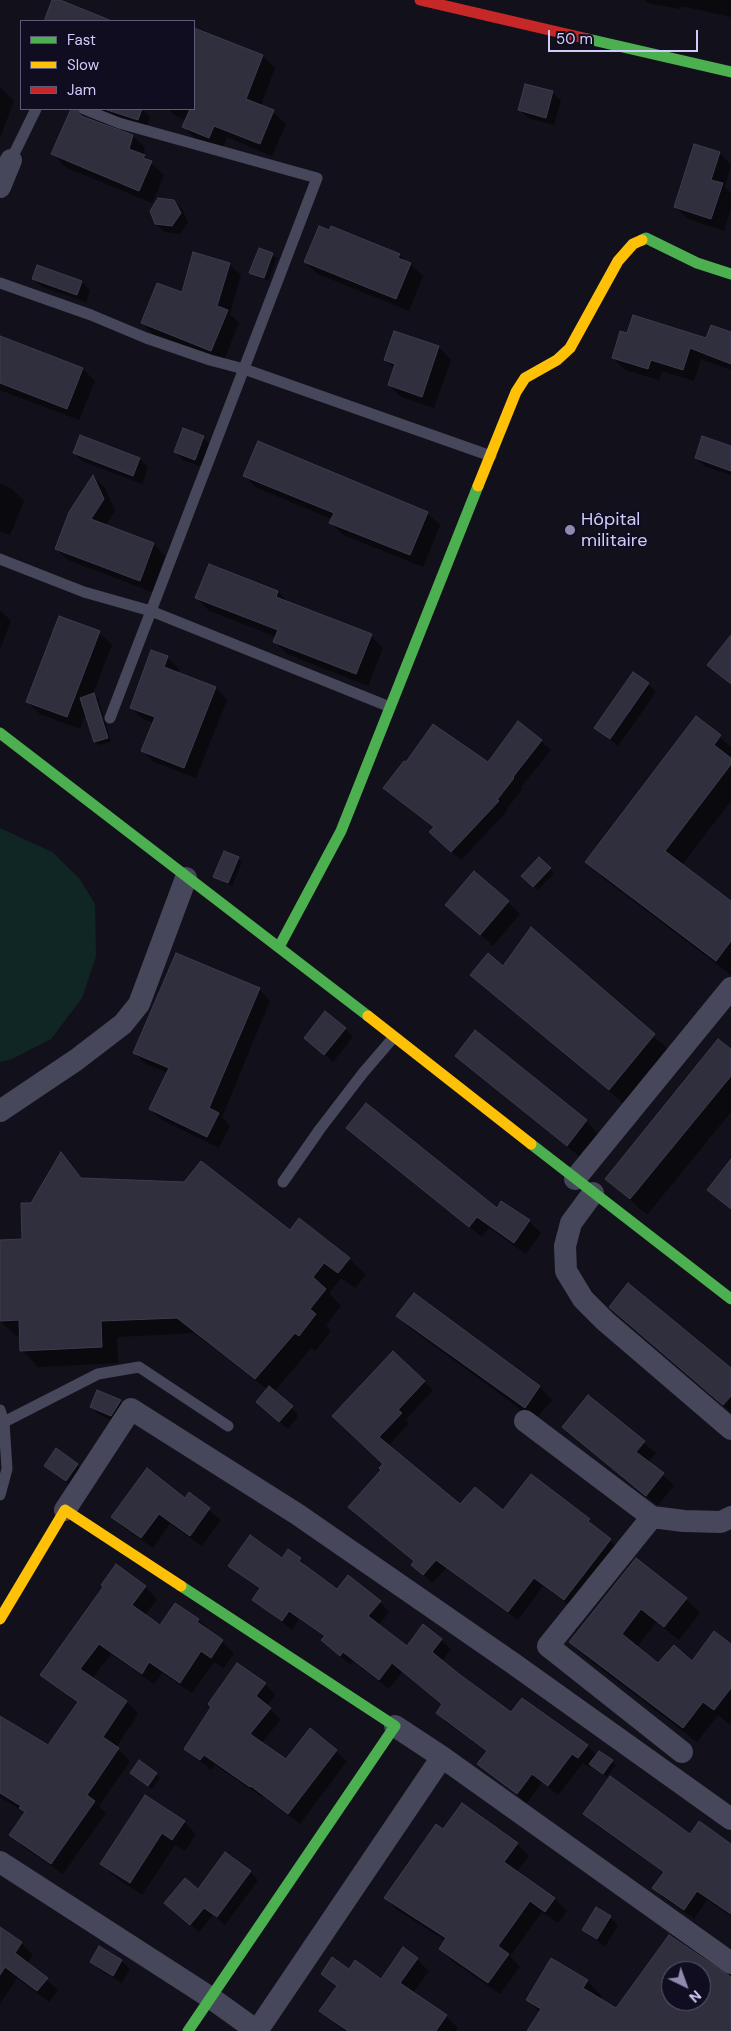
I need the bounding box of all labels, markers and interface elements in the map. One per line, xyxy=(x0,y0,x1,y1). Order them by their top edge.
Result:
legend xyxy=(20,20,195,110)
scale bar xyxy=(551,20,701,52)
text: 50 m xyxy=(556,29,593,49)
text: Fast xyxy=(67,30,96,50)
text: Slow xyxy=(67,55,99,75)
text: Jam xyxy=(67,80,96,100)
place label: Hôpital militaire xyxy=(581,509,647,552)
marker: Hôpital militaire xyxy=(563,523,577,537)
north arrow xyxy=(661,1961,711,2011)
text: N xyxy=(686,1986,705,2007)

